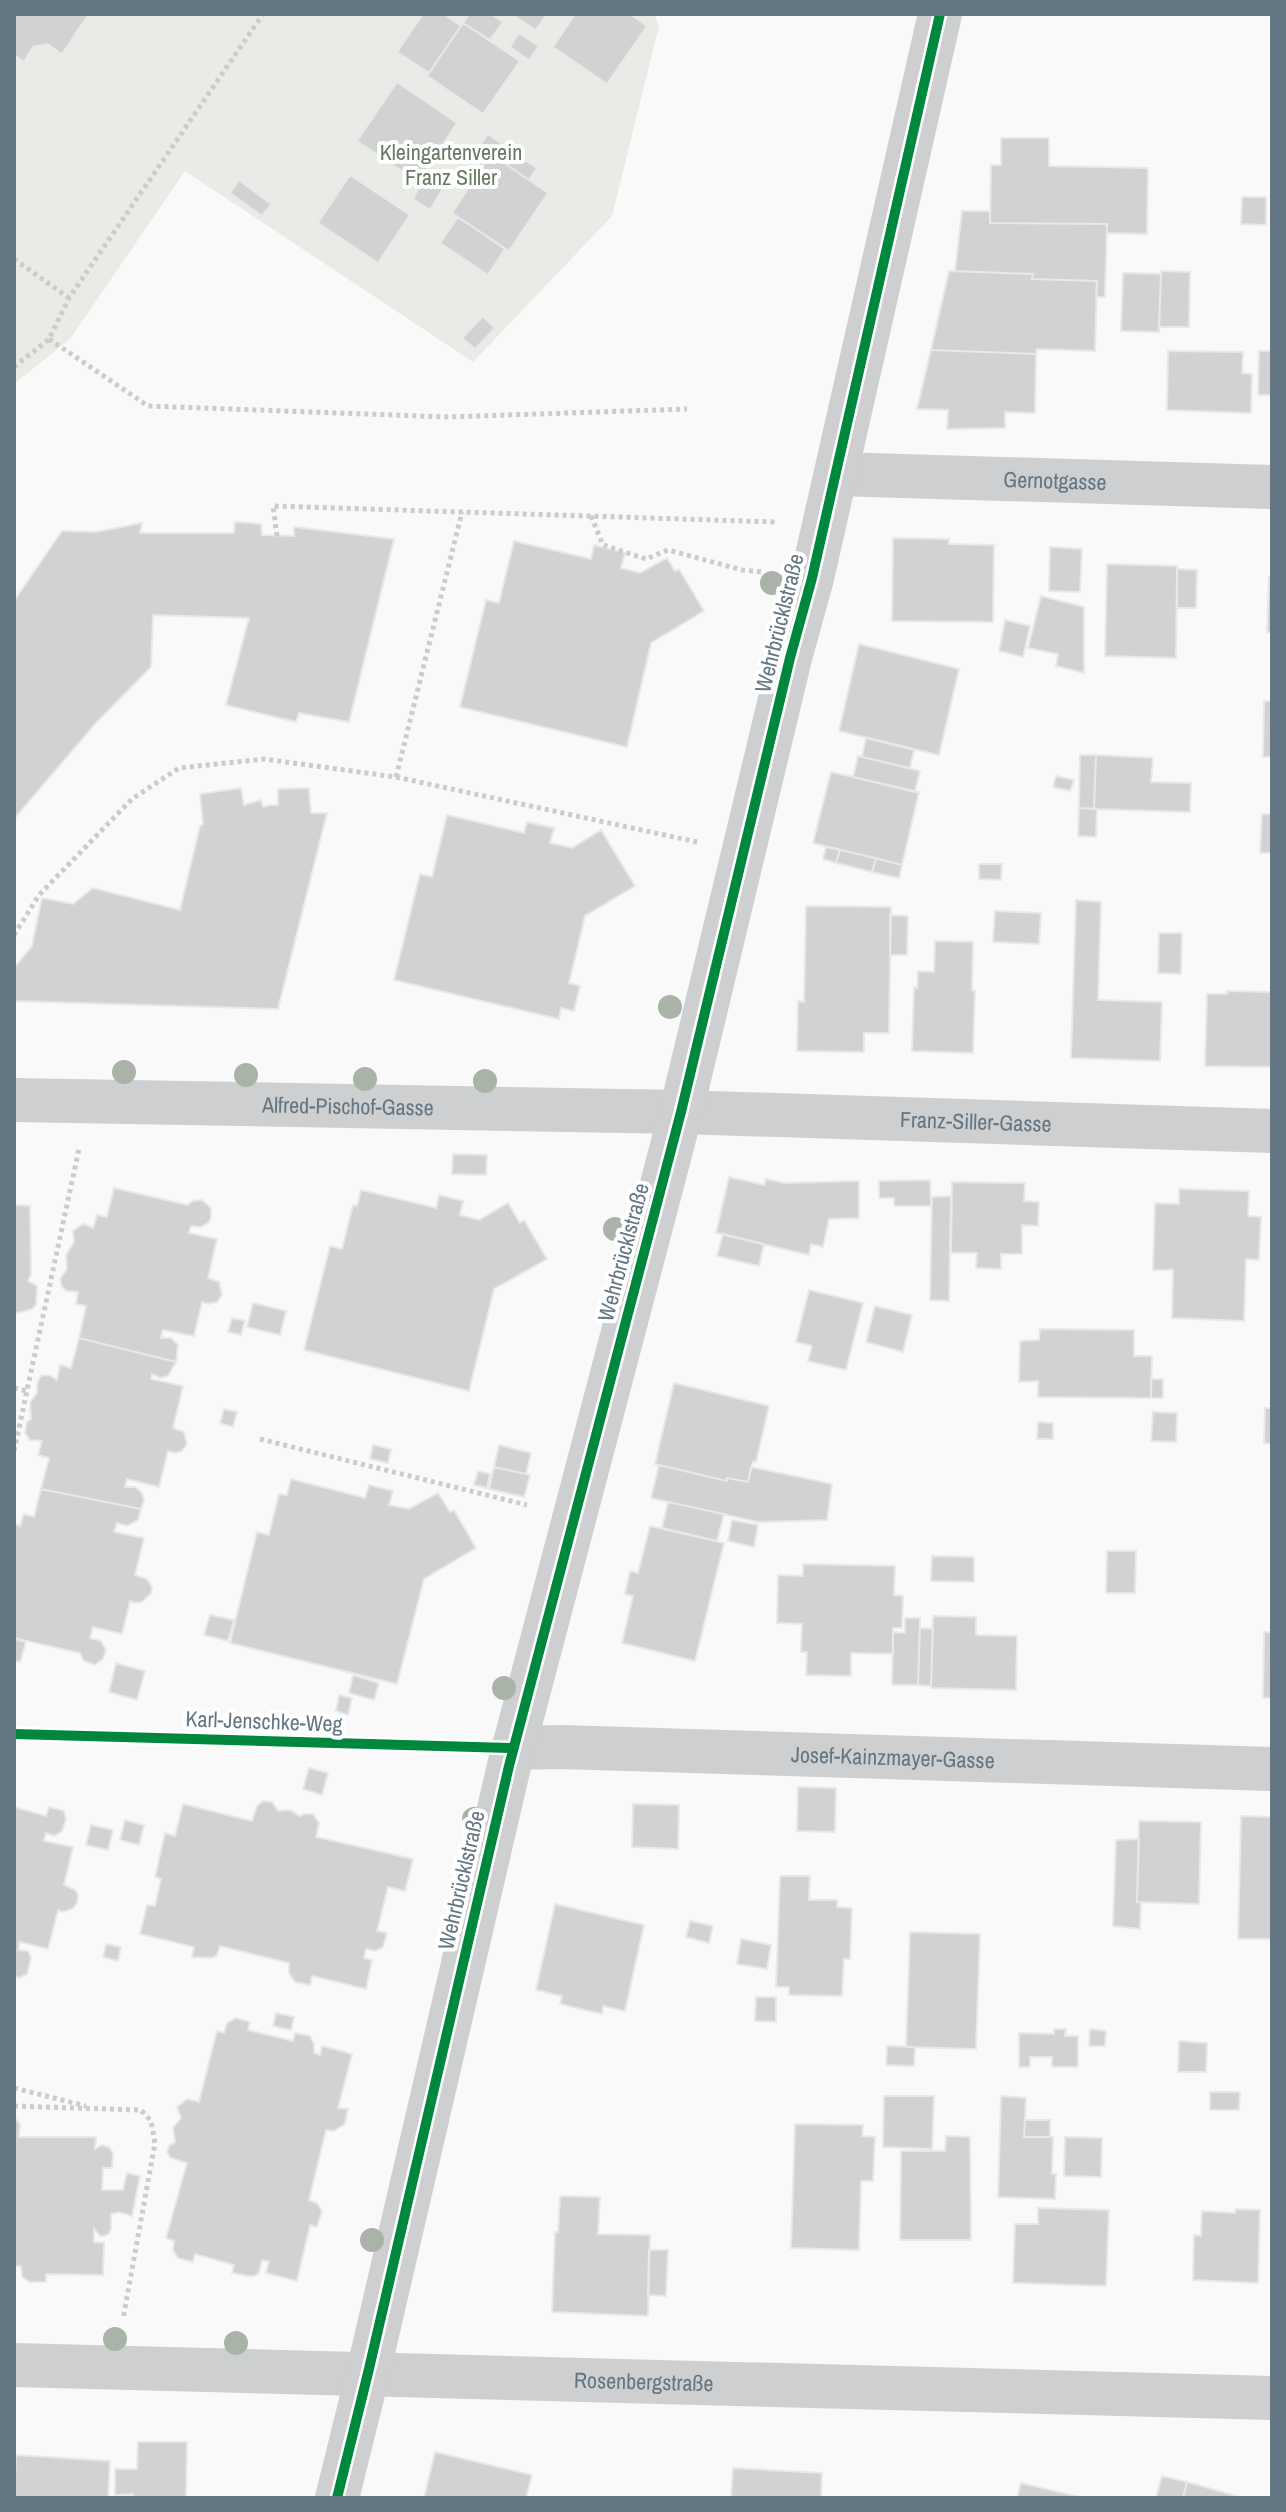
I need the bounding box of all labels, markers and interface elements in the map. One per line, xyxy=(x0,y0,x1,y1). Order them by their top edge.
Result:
park label: Kleingartenverein Franz Siller xyxy=(380,137,522,192)
street label: Gernotgasse xyxy=(1003,464,1107,497)
street label: Wehrbrücklstraße xyxy=(747,550,811,696)
street label: Alfred-Pischof-Gasse xyxy=(261,1089,434,1123)
street label: Franz-Siller-Gasse xyxy=(900,1104,1052,1139)
street label: Wehrbrücklstraße xyxy=(590,1180,656,1324)
street label: Karl-Jenschke-Weg xyxy=(185,1703,343,1739)
street label: Josef-Kainzmayer-Gasse xyxy=(791,1739,995,1775)
street label: Wehrbrücklstraße xyxy=(430,1807,492,1953)
street label: Rosenbergstraße xyxy=(574,2365,714,2398)

